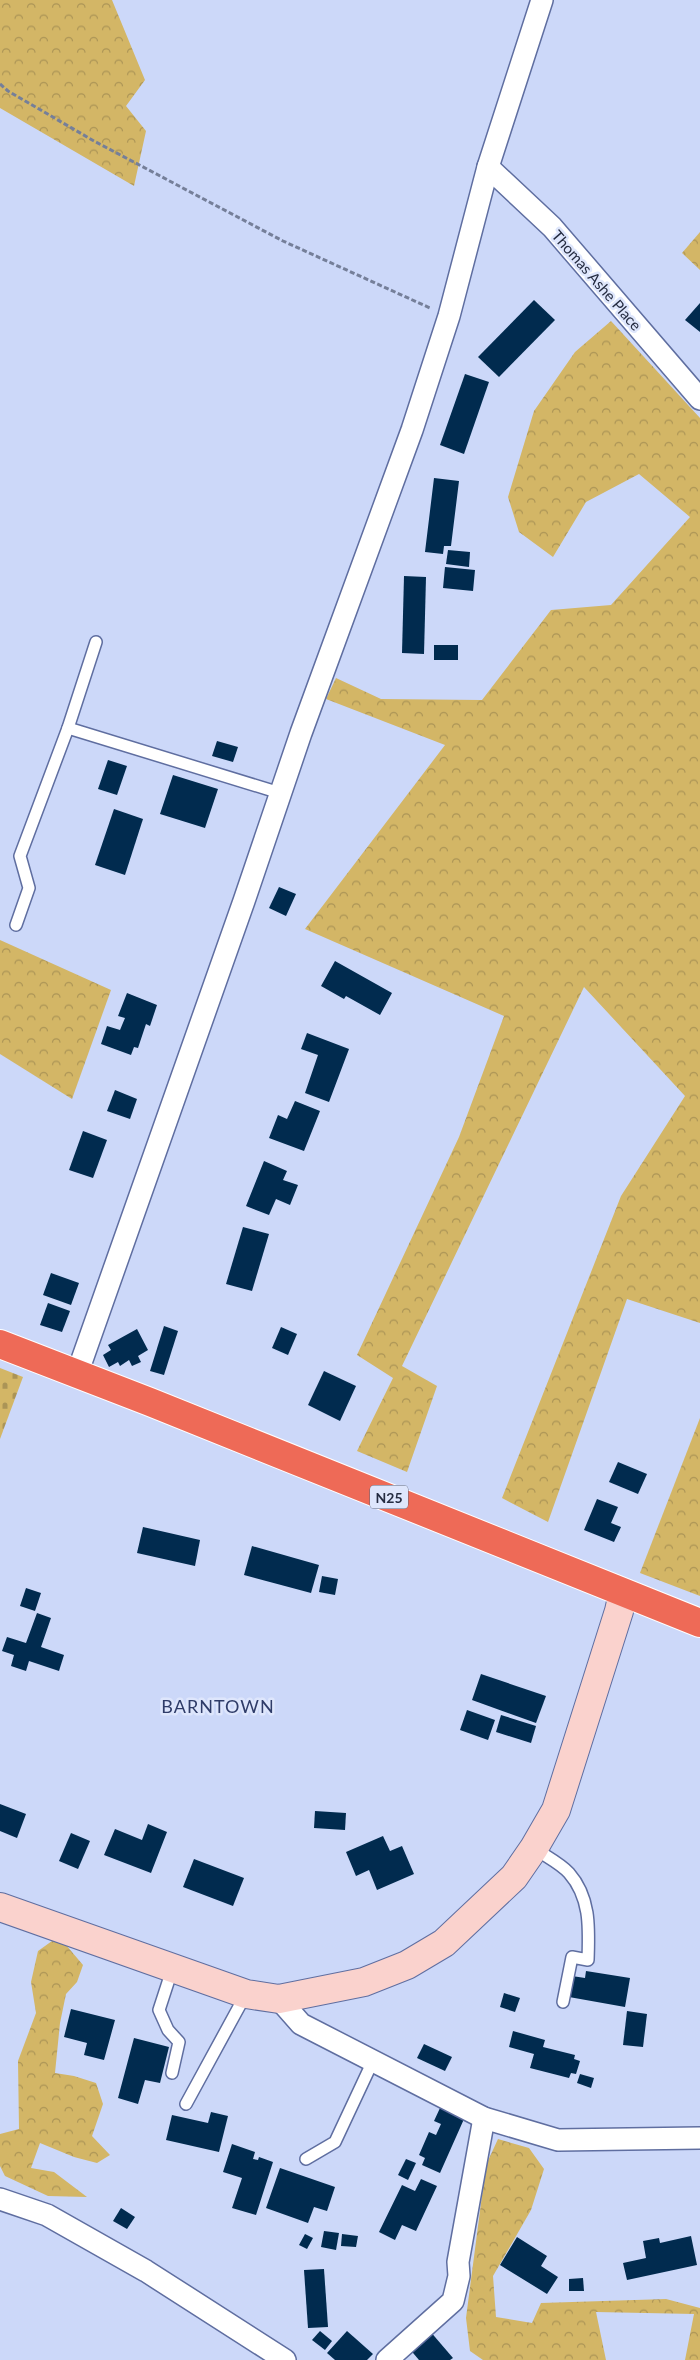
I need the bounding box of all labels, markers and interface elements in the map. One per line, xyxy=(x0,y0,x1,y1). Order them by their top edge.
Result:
street label: Thomas Ashe Place xyxy=(549,226,645,334)
road number: N25 xyxy=(370,1485,408,1508)
district label: BARNTOWN xyxy=(161,1695,275,1717)

